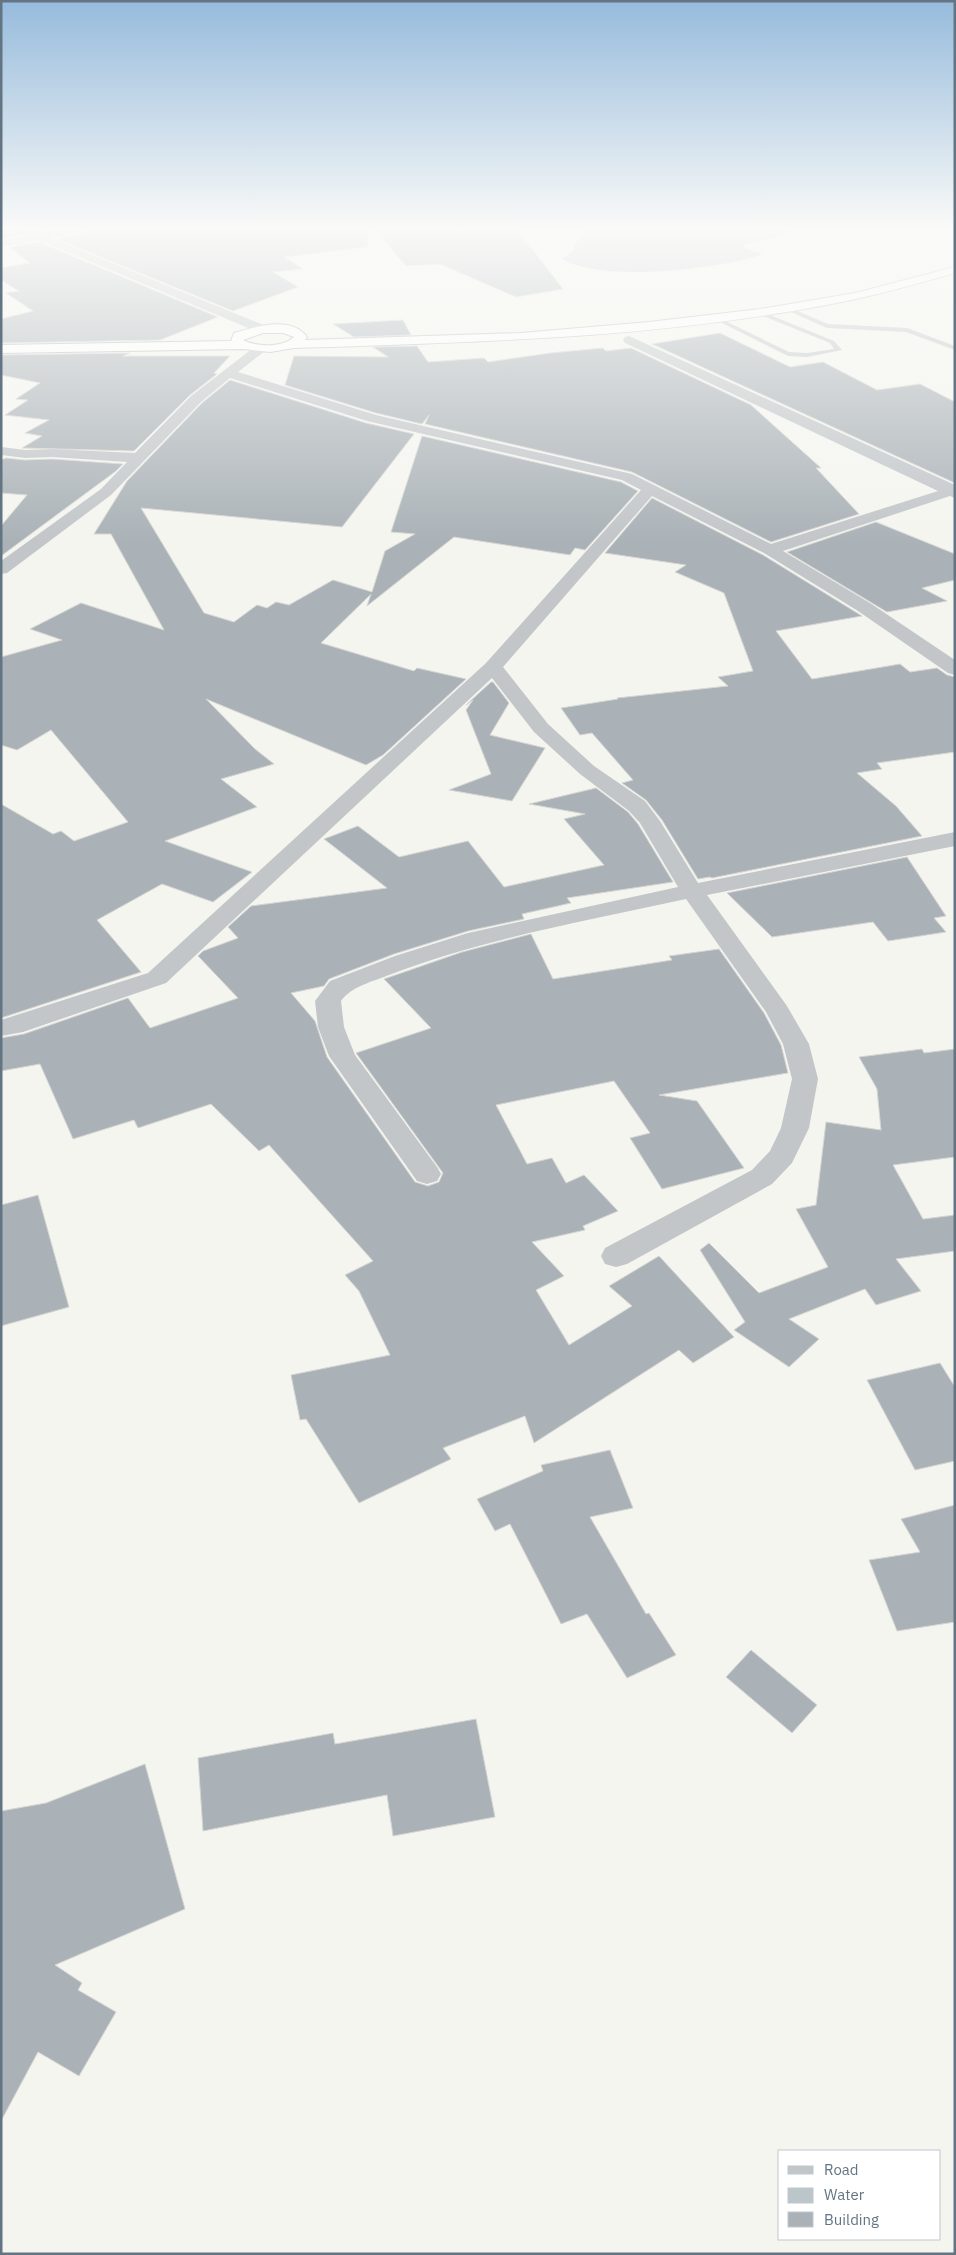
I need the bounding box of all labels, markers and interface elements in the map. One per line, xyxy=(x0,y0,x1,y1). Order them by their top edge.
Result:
legend xyxy=(778,2150,941,2240)
text: Road xyxy=(824,2160,859,2179)
text: Water xyxy=(824,2185,865,2204)
text: Building xyxy=(824,2210,879,2229)

